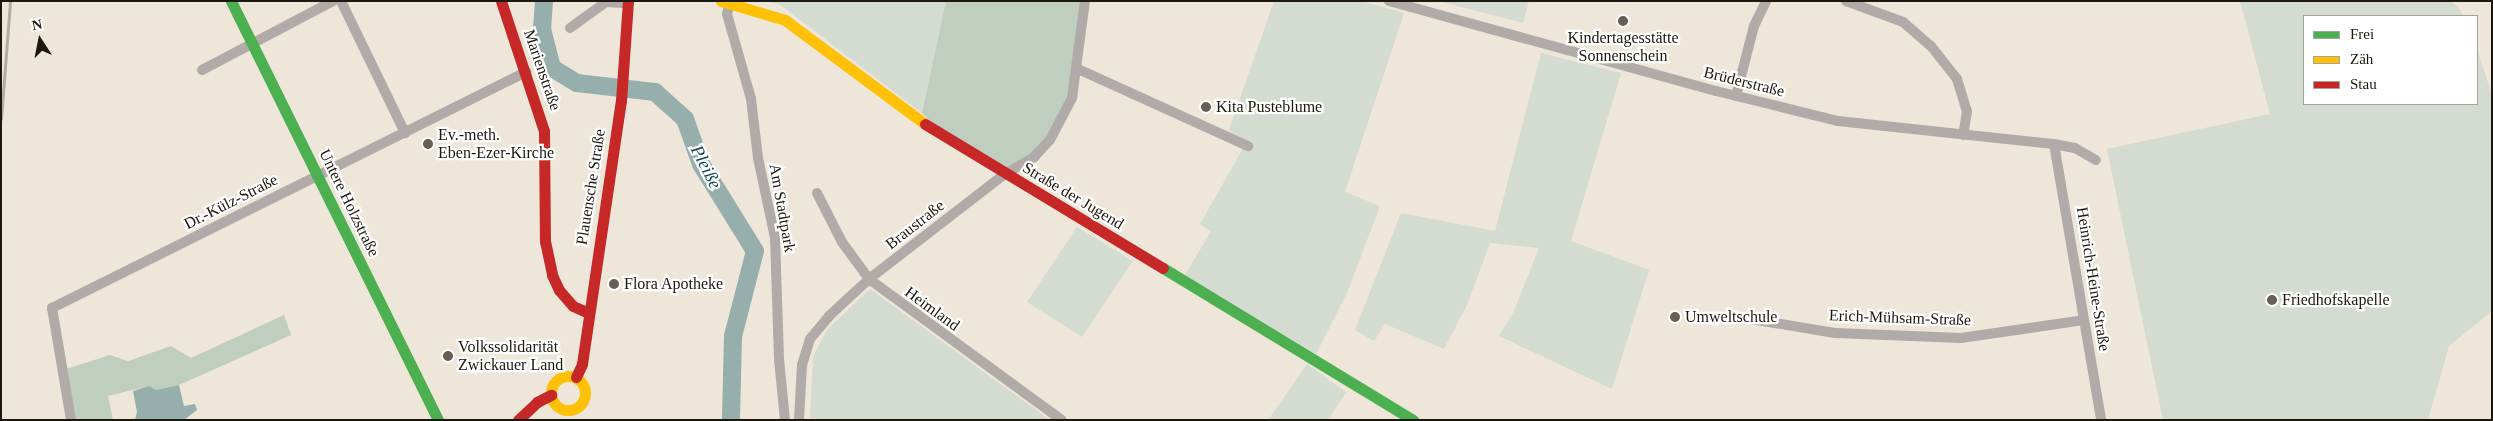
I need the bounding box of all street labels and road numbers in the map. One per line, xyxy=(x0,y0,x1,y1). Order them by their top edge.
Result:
street label: Marienstraße xyxy=(519,27,565,113)
street label: Brüderstraße xyxy=(1702,63,1786,101)
street label: Plauensche Straße xyxy=(572,128,610,246)
street label: Untere Holzstraße xyxy=(315,146,383,260)
street label: Straße der Jugend xyxy=(1019,158,1127,234)
street label: Am Stadtpark xyxy=(765,162,799,254)
street label: Dr.-Külz-Straße xyxy=(181,170,281,234)
street label: Braustraße xyxy=(882,196,948,254)
street label: Heinrich-Heine-Straße xyxy=(2072,206,2114,352)
street label: Heimland xyxy=(901,283,963,335)
street label: Erich-Mühsam-Straße xyxy=(1829,306,1971,330)

